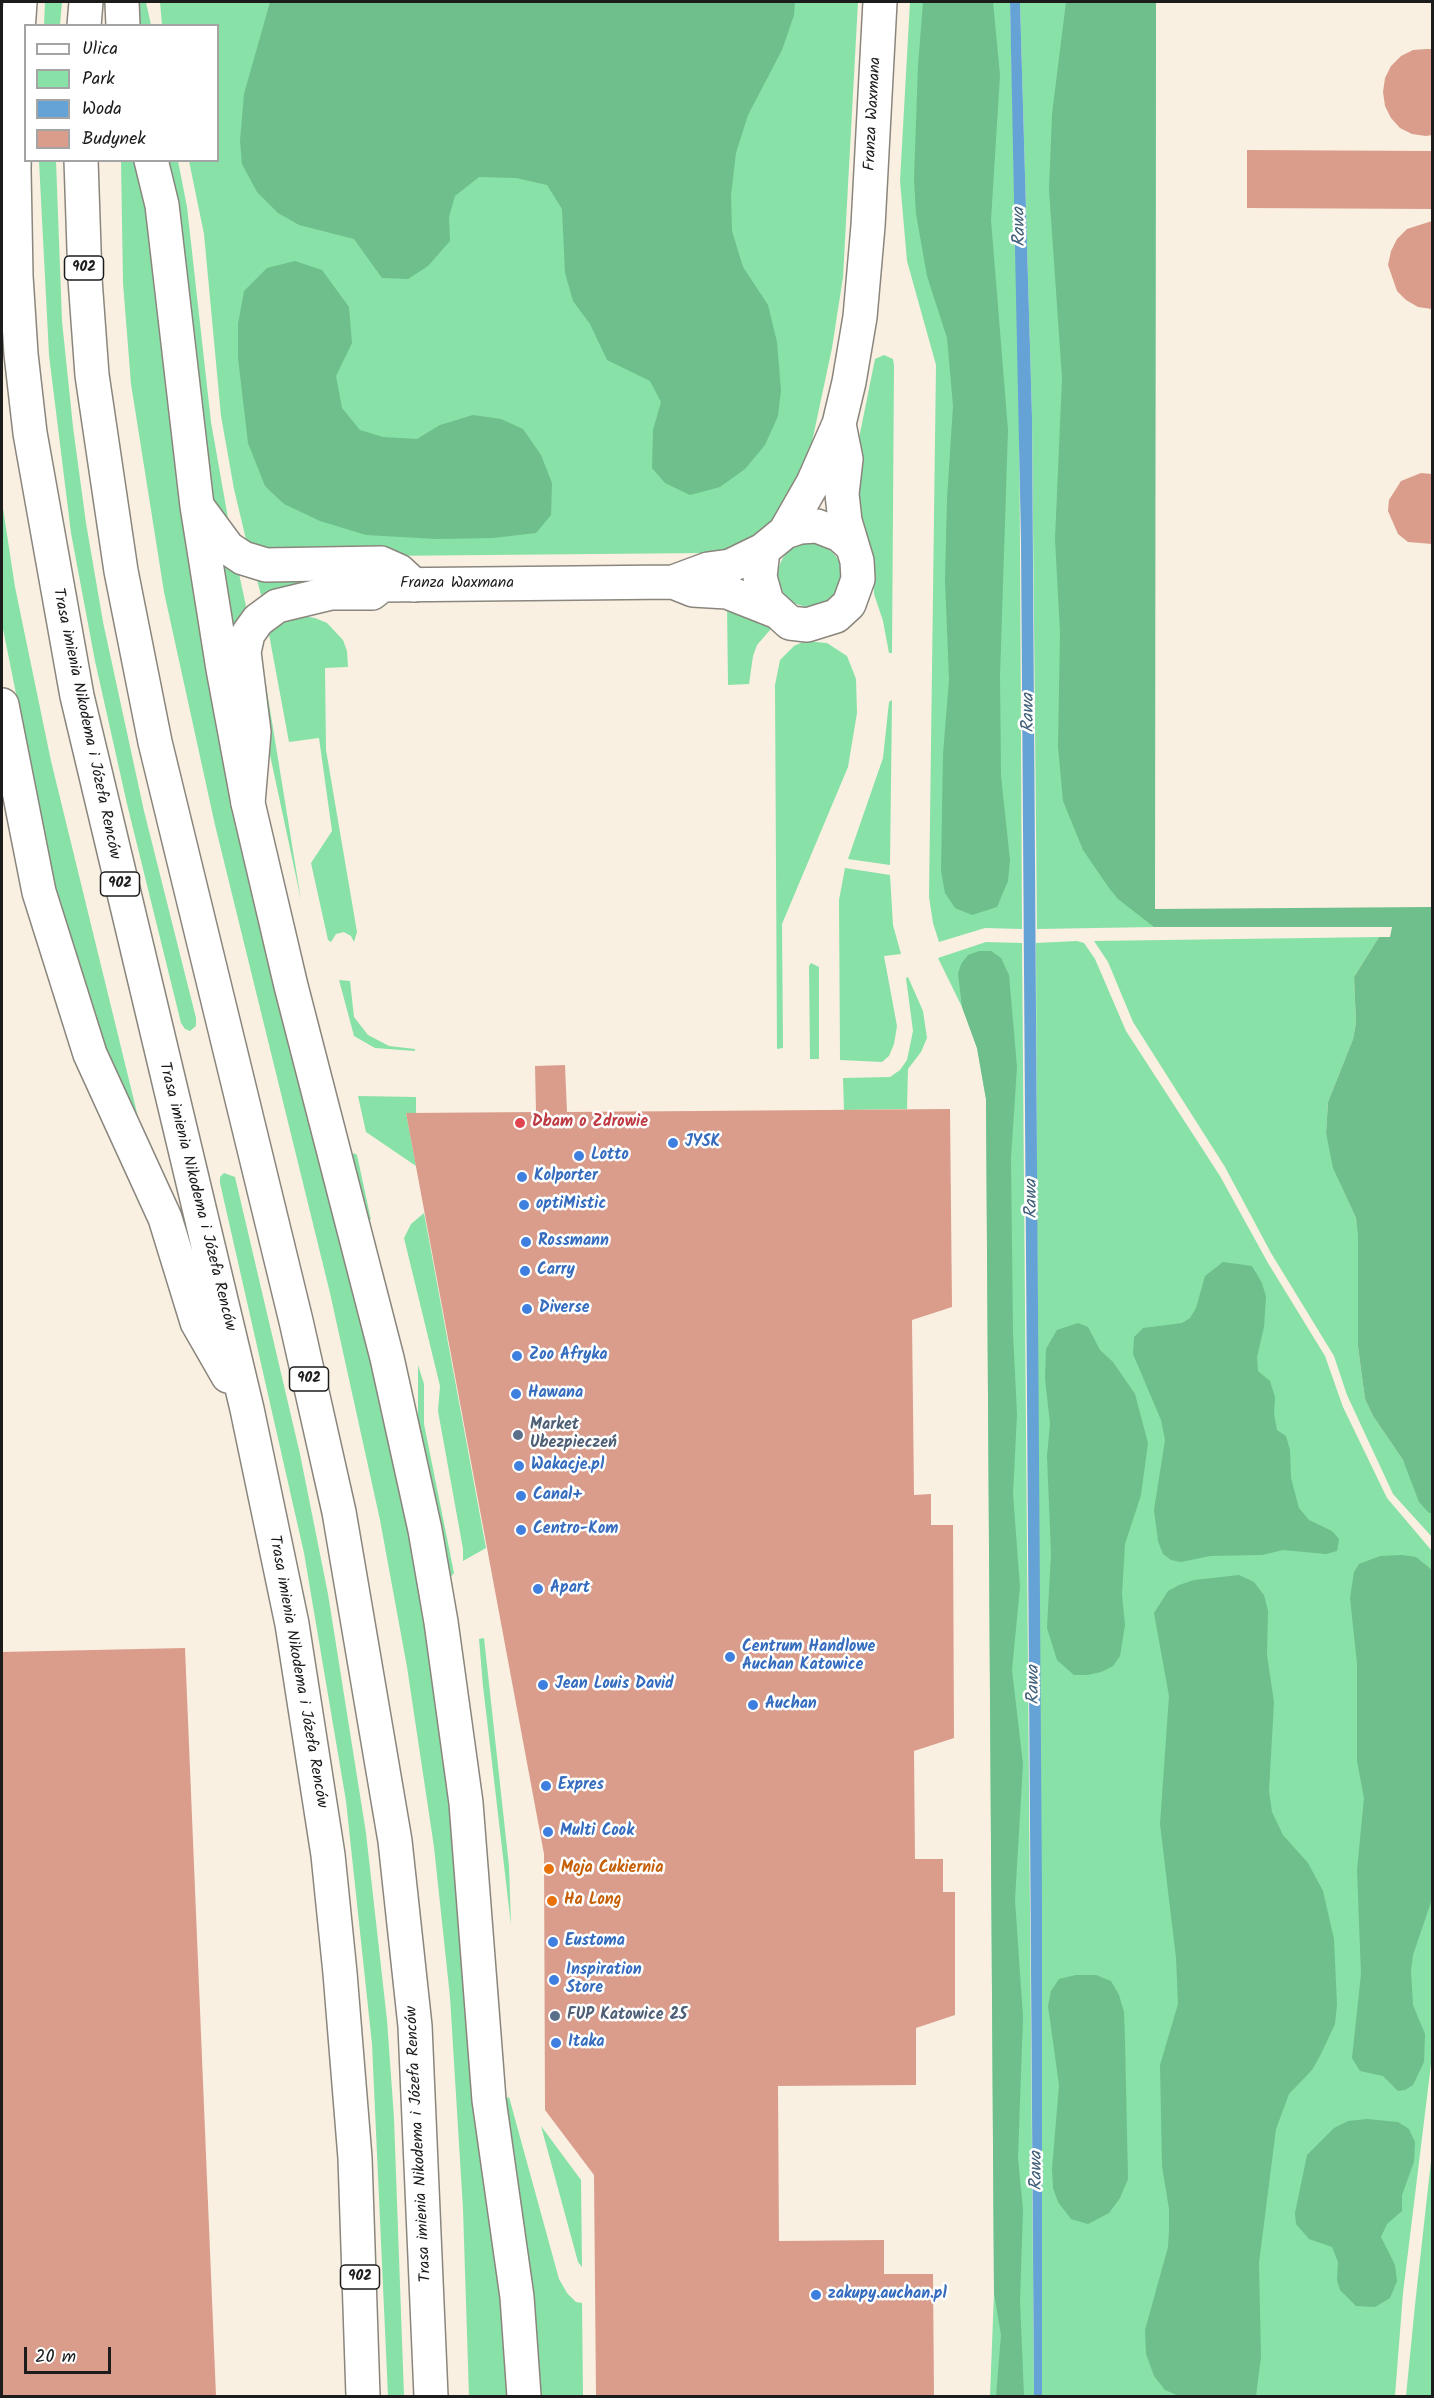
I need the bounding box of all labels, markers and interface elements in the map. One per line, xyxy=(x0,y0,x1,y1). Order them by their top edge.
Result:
legend xyxy=(24,24,219,162)
text: Ulica xyxy=(82,35,118,64)
street label: Franza Waxmana xyxy=(861,57,887,171)
text: Park xyxy=(82,65,115,94)
text: Woda xyxy=(82,95,122,124)
text: Budynek xyxy=(82,125,146,154)
water label: Rawa xyxy=(1010,207,1032,247)
road number: 902 xyxy=(64,256,104,280)
street label: Franza Waxmana xyxy=(400,574,514,594)
street label: Trasa imienia Nikodema i Józefa Renców xyxy=(47,587,123,861)
water label: Rawa xyxy=(1019,693,1041,733)
road number: 902 xyxy=(100,872,140,896)
street label: Trasa imienia Nikodema i Józefa Renców xyxy=(153,1061,239,1333)
place label: Dbam o Zdrowie xyxy=(532,1113,648,1133)
marker: Dbam o Zdrowie xyxy=(513,1116,527,1130)
place label: JYSK xyxy=(685,1133,720,1153)
marker: JYSK xyxy=(666,1136,680,1150)
place label: Lotto xyxy=(591,1146,629,1166)
marker: Lotto xyxy=(572,1149,586,1163)
place label: Kolporter xyxy=(534,1167,598,1187)
marker: Kolporter xyxy=(515,1170,529,1184)
water label: Rawa xyxy=(1022,1179,1044,1219)
place label: optiMistic xyxy=(536,1195,606,1215)
marker: optiMistic xyxy=(517,1198,531,1212)
place label: Rossmann xyxy=(538,1232,609,1252)
marker: Rossmann xyxy=(519,1235,533,1249)
place label: Carry xyxy=(537,1261,575,1281)
marker: Carry xyxy=(518,1264,532,1278)
place label: Diverse xyxy=(539,1299,589,1319)
marker: Diverse xyxy=(520,1302,534,1316)
place label: Zoo Afryka xyxy=(529,1346,607,1366)
marker: Zoo Afryka xyxy=(510,1349,524,1363)
road number: 902 xyxy=(290,1367,328,1391)
place label: Hawana xyxy=(528,1384,583,1404)
marker: Hawana xyxy=(509,1387,523,1401)
place label: Market Ubezpieczeń xyxy=(530,1416,617,1454)
marker: Market Ubezpieczeń xyxy=(511,1428,525,1442)
place label: Wakacje.pl xyxy=(531,1456,604,1476)
marker: Wakacje.pl xyxy=(512,1459,526,1473)
place label: Canal+ xyxy=(533,1486,582,1506)
marker: Canal+ xyxy=(514,1489,528,1503)
place label: Centro-Kom xyxy=(533,1520,618,1540)
marker: Centro-Kom xyxy=(514,1523,528,1537)
street label: Trasa imienia Nikodema i Józefa Renców xyxy=(264,1534,330,1810)
place label: Apart xyxy=(550,1579,590,1599)
marker: Apart xyxy=(531,1582,545,1596)
place label: Centrum Handlowe Auchan Katowice xyxy=(742,1638,875,1676)
marker: Centrum Handlowe Auchan Katowice xyxy=(723,1650,737,1664)
water label: Rawa xyxy=(1024,1665,1046,1705)
place label: Jean Louis David xyxy=(555,1675,674,1695)
marker: Jean Louis David xyxy=(536,1678,550,1692)
place label: Auchan xyxy=(765,1695,817,1715)
marker: Auchan xyxy=(746,1698,760,1712)
place label: Expres xyxy=(558,1776,604,1796)
marker: Expres xyxy=(539,1779,553,1793)
place label: Multi Cook xyxy=(560,1822,634,1842)
marker: Multi Cook xyxy=(541,1825,555,1839)
place label: Moja Cukiernia xyxy=(561,1859,663,1879)
marker: Moja Cukiernia xyxy=(542,1862,556,1876)
place label: Ha Long xyxy=(564,1891,621,1911)
marker: Ha Long xyxy=(545,1894,559,1908)
place label: Eustoma xyxy=(565,1932,625,1952)
marker: Eustoma xyxy=(546,1935,560,1949)
place label: Inspiration Store xyxy=(566,1961,642,1999)
marker: Inspiration Store xyxy=(547,1973,561,1987)
street label: Trasa imienia Nikodema i Józefa Renców xyxy=(403,2005,437,2283)
place label: FUP Katowice 25 xyxy=(567,2006,687,2026)
marker: FUP Katowice 25 xyxy=(548,2009,562,2023)
place label: Itaka xyxy=(568,2033,604,2053)
marker: Itaka xyxy=(549,2036,563,2050)
water label: Rawa xyxy=(1027,2151,1049,2191)
road number: 902 xyxy=(340,2265,380,2289)
place label: zakupy.auchan.pl xyxy=(828,2285,947,2305)
marker: zakupy.auchan.pl xyxy=(809,2288,823,2302)
scale bar xyxy=(27,2335,114,2373)
text: 20 m xyxy=(35,2343,76,2372)

